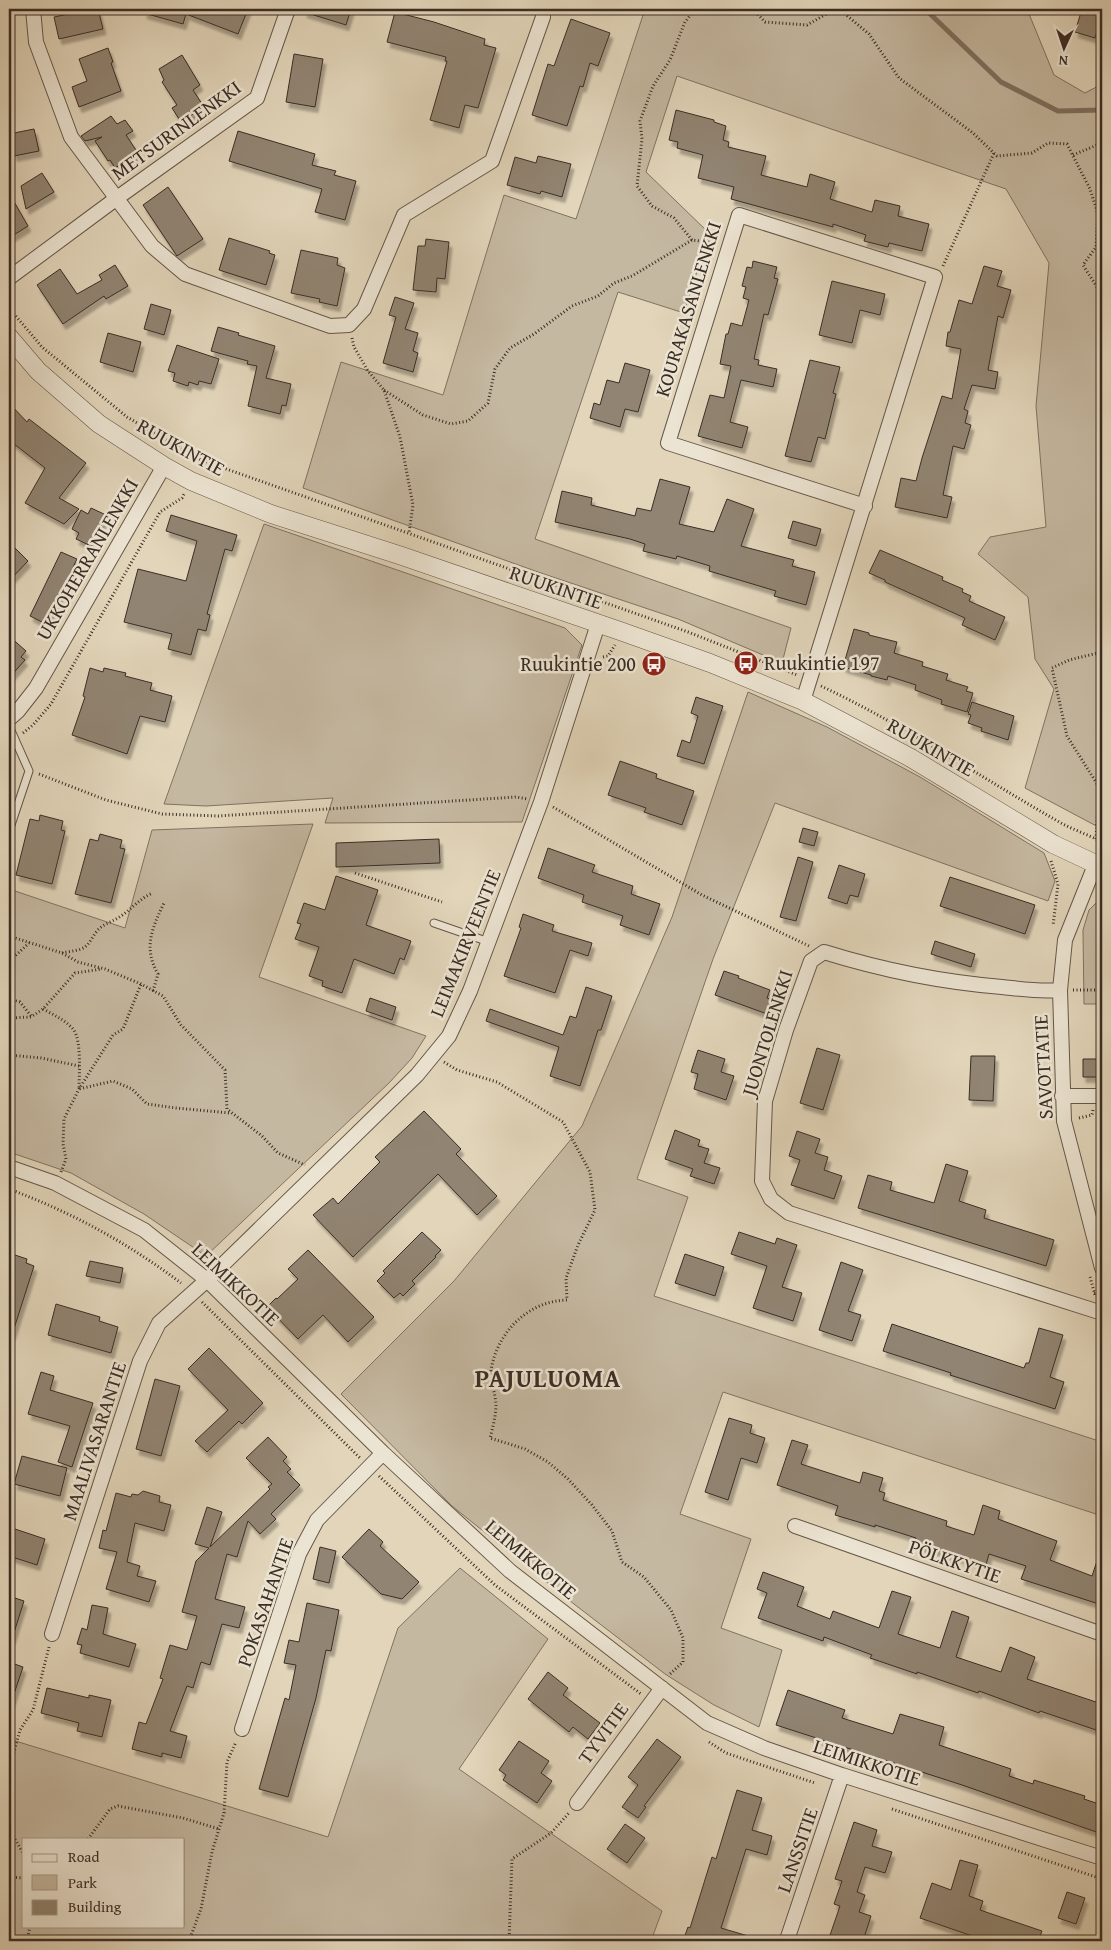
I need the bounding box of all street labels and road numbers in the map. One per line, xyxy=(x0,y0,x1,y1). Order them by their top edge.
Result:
street label: METSURINLENKKI xyxy=(105,73,247,187)
street label: KOURAKASANLENKKI xyxy=(647,218,728,400)
street label: RUUKINTIE xyxy=(132,411,230,483)
street label: UKKOHERRANLENKKI xyxy=(28,472,145,645)
street label: RUUKINTIE xyxy=(506,557,606,616)
street label: RUUKINTIE xyxy=(882,710,980,783)
street label: LEIMAKIRVEENTIE xyxy=(422,865,507,1021)
street label: JUONTOLENKKI xyxy=(733,966,800,1103)
street label: SAVOTTATIE xyxy=(1025,1014,1060,1120)
street label: LEIMIKKOTIE xyxy=(186,1235,287,1332)
street label: MAALIVASARANTIE xyxy=(54,1357,133,1524)
street label: LEIMIKKOTIE xyxy=(479,1512,583,1605)
street label: PÖLKKYTIE xyxy=(905,1531,1005,1590)
street label: POKASAHANTIE xyxy=(229,1533,300,1670)
street label: TYVITIE xyxy=(570,1696,635,1770)
street label: LEIMIKKOTIE xyxy=(810,1731,925,1793)
street label: LANSSITIE xyxy=(768,1803,825,1896)

